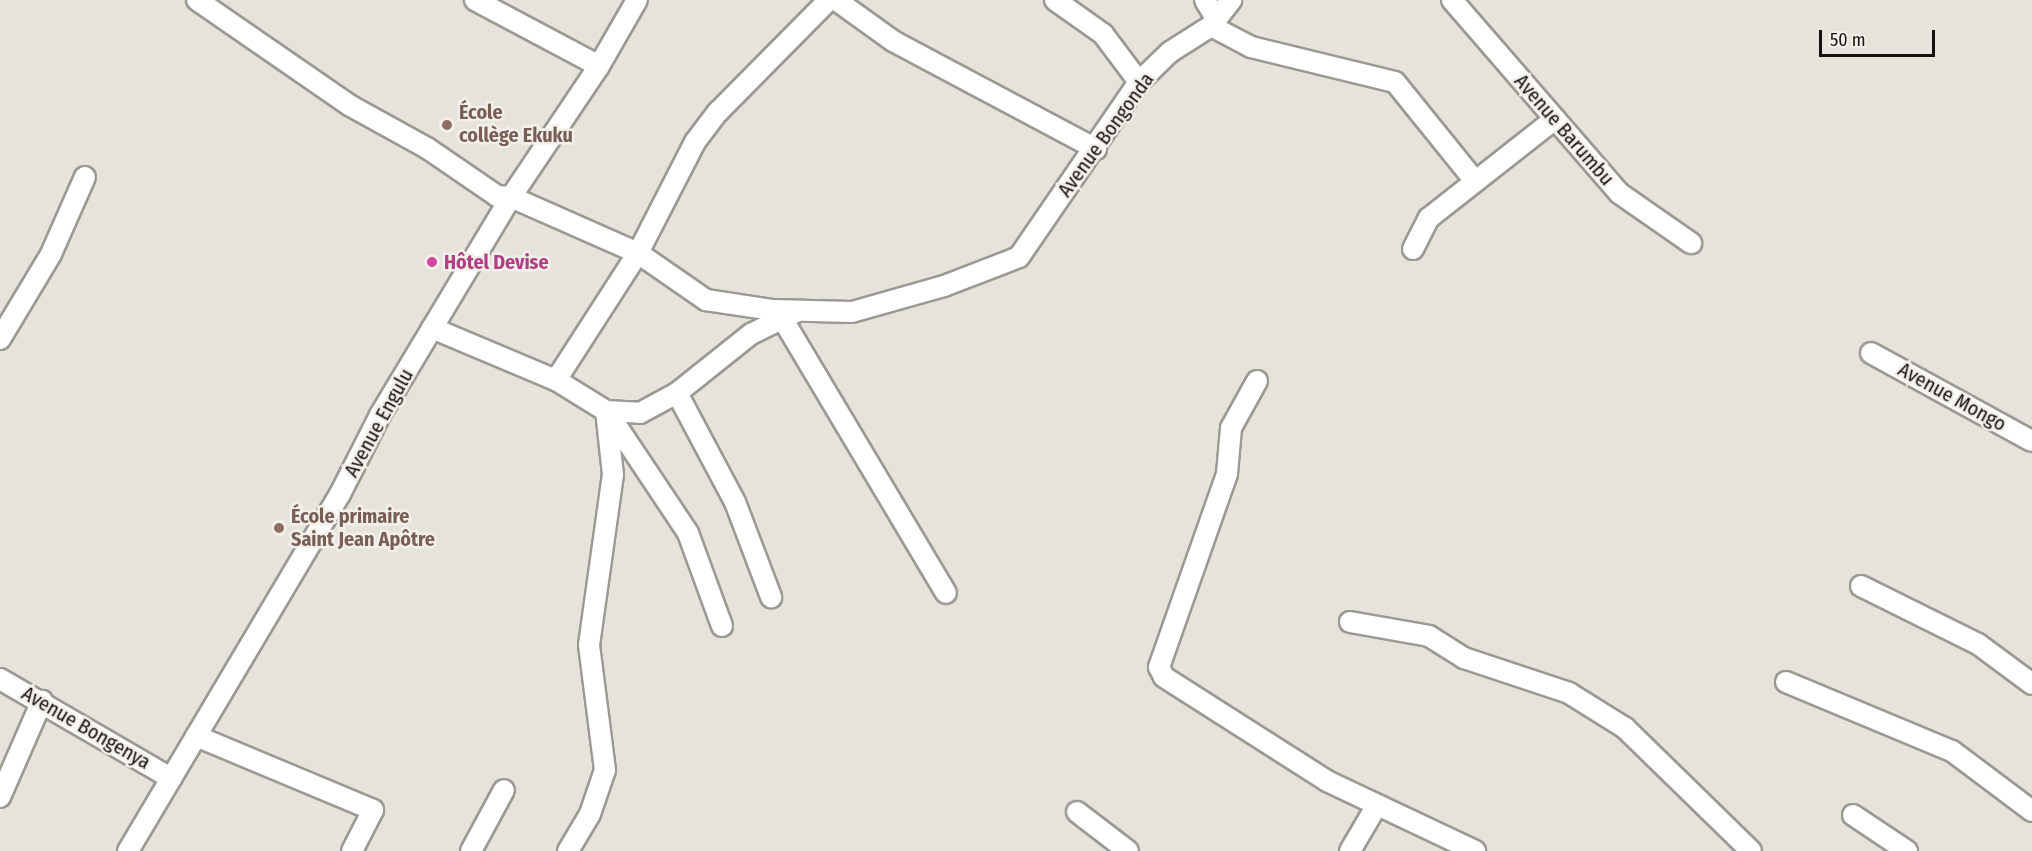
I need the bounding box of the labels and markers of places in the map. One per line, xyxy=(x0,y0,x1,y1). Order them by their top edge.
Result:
place label: École collège Ekuku xyxy=(459,101,573,148)
marker: École collège Ekuku xyxy=(440,118,454,132)
place label: Hôtel Devise xyxy=(444,250,549,274)
marker: Hôtel Devise xyxy=(425,255,439,269)
place label: École primaire Saint Jean Apôtre xyxy=(291,504,435,551)
marker: École primaire Saint Jean Apôtre xyxy=(272,521,286,535)

